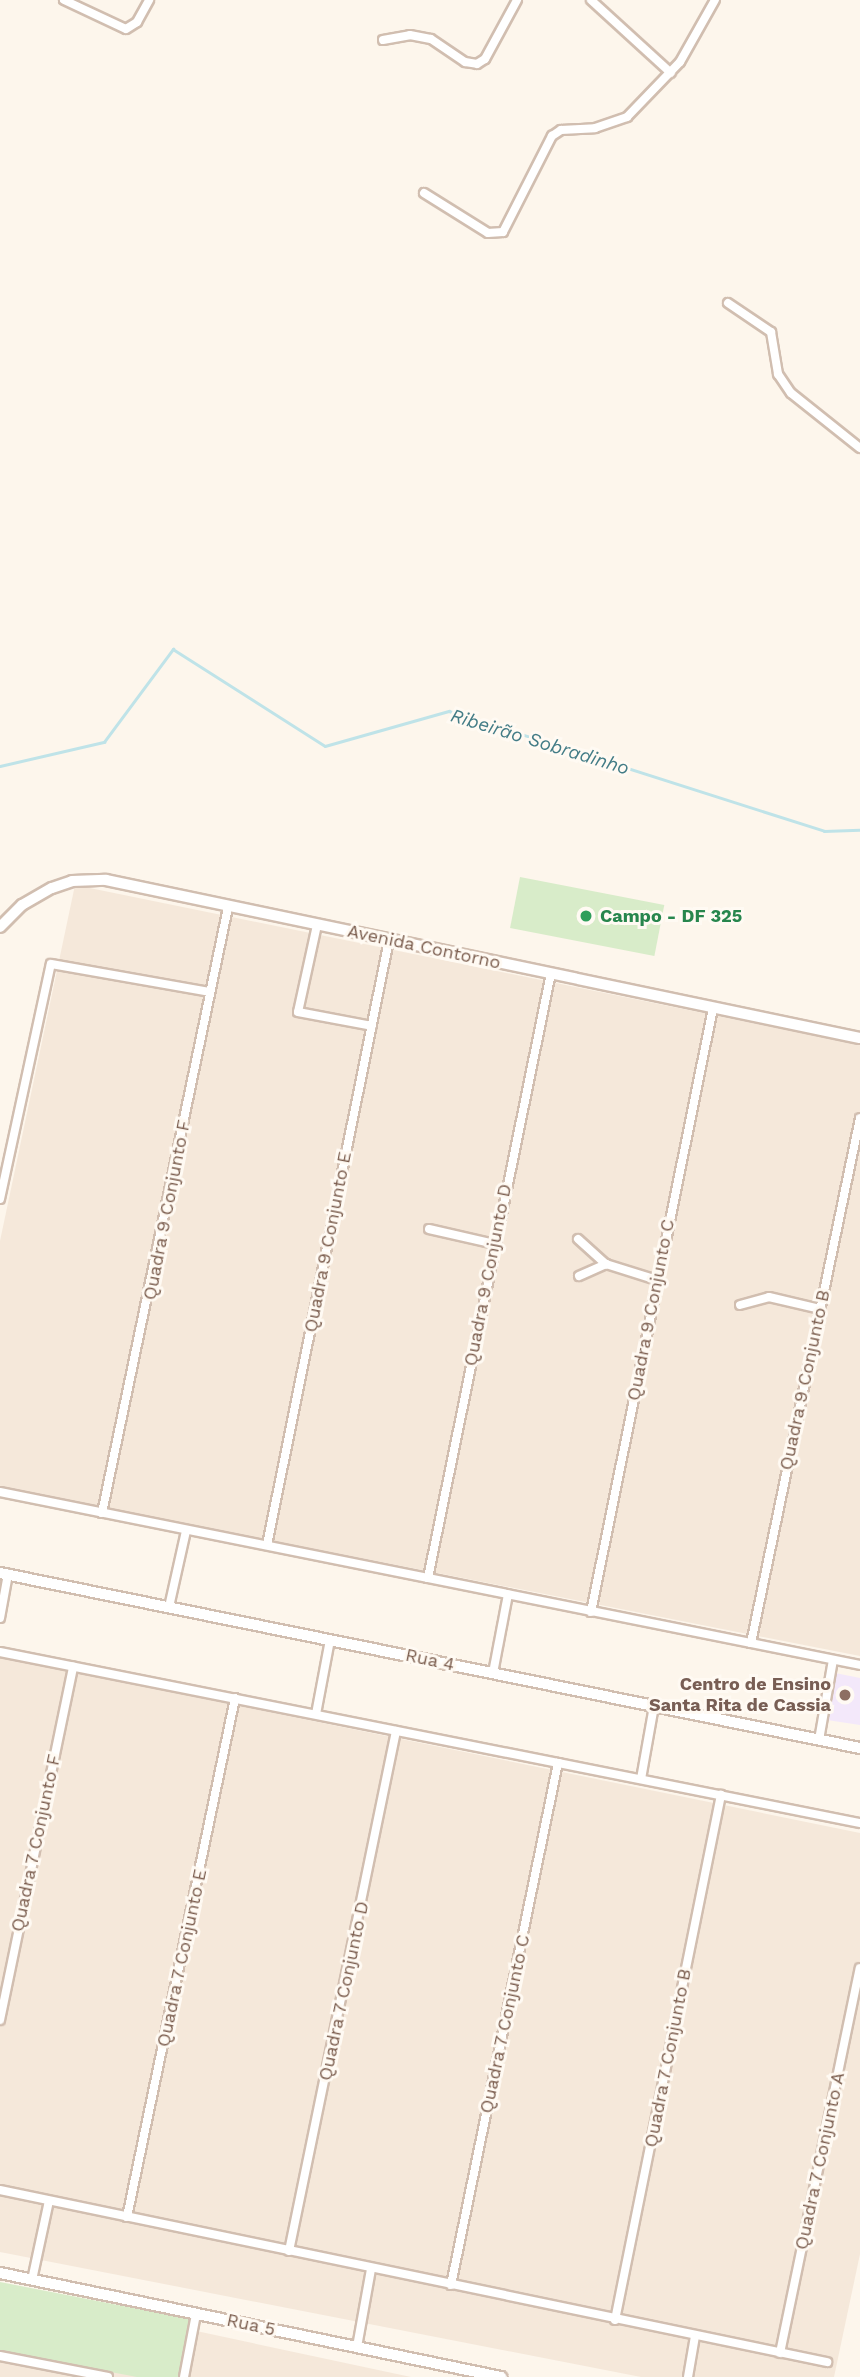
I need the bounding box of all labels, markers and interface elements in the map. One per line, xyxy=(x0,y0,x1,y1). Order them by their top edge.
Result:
water label: Ribeirão Sobradinho xyxy=(448,704,632,780)
place label: Campo - DF 325 xyxy=(600,905,742,927)
marker: Campo - DF 325 xyxy=(578,908,594,924)
street label: Avenida Contorno xyxy=(345,920,503,974)
street label: Quadra 9 Conjunto F xyxy=(139,1118,195,1302)
street label: Quadra 9 Conjunto E xyxy=(300,1150,356,1334)
street label: Quadra 9 Conjunto D xyxy=(460,1182,516,1368)
street label: Quadra 9 Conjunto C xyxy=(623,1217,679,1403)
street label: Quadra 9 Conjunto B xyxy=(775,1288,835,1472)
street label: Rua 4 xyxy=(403,1644,457,1676)
place label: Centro de Ensino Santa Rita de Cassia xyxy=(649,1674,831,1716)
marker: Centro de Ensino Santa Rita de Cassia xyxy=(837,1687,853,1703)
street label: Quadra 7 Conjunto F xyxy=(6,1752,66,1934)
street label: Quadra 7 Conjunto E xyxy=(152,1866,212,2050)
street label: Quadra 7 Conjunto D xyxy=(314,1899,374,2083)
street label: Quadra 7 Conjunto C xyxy=(475,1932,535,2116)
street label: Quadra 7 Conjunto B xyxy=(640,1966,696,2150)
street label: Quadra 7 Conjunto A xyxy=(790,2069,850,2253)
street label: Rua 5 xyxy=(224,2309,278,2341)

